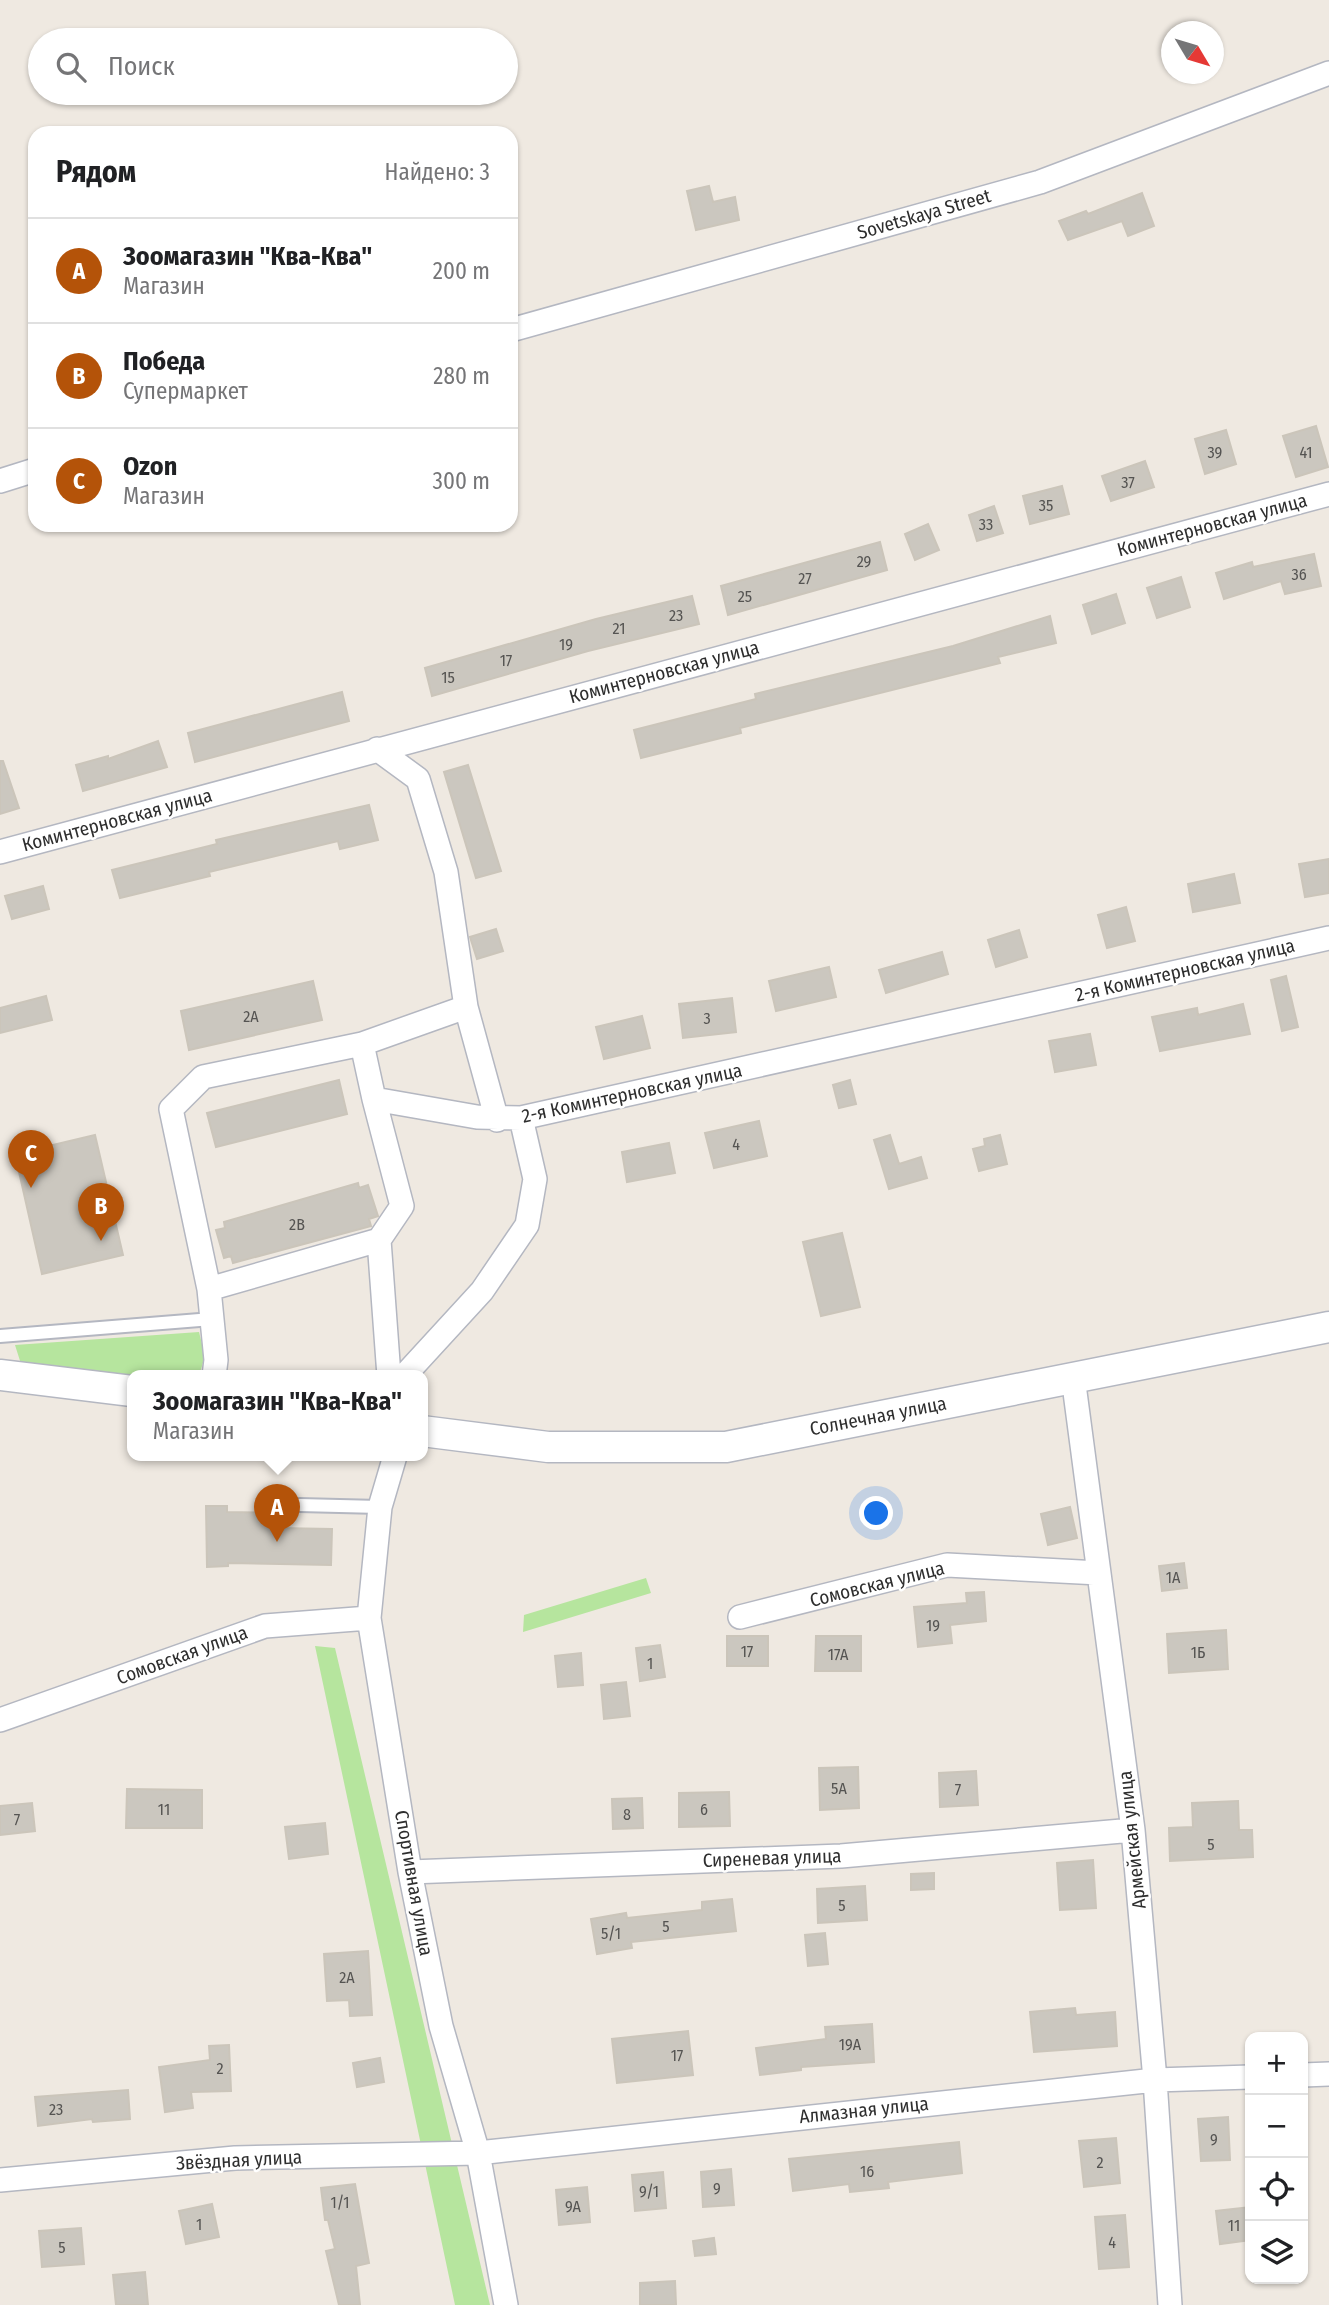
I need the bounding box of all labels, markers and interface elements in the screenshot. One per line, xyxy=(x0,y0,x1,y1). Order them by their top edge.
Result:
north arrow xyxy=(1161,21,1224,84)
search box xyxy=(28,28,518,105)
icon: search xyxy=(52,48,90,86)
text: Поиск xyxy=(108,51,175,82)
text: Рядом xyxy=(56,154,136,190)
text: Найдено: 3 xyxy=(385,158,490,186)
street label: Sovetskaya Street xyxy=(855,184,994,244)
text: Зоомагазин "Ква-Ква" xyxy=(123,241,372,272)
text: A xyxy=(73,257,85,285)
text: 200 m xyxy=(433,257,490,285)
text: Магазин xyxy=(123,272,205,300)
text: Победа xyxy=(123,346,205,377)
text: B xyxy=(73,362,85,390)
text: 280 m xyxy=(433,362,490,390)
text: Супермаркет xyxy=(123,377,248,405)
house number: 39 xyxy=(1208,443,1223,462)
house number: 41 xyxy=(1299,443,1313,462)
text: Ozon xyxy=(123,451,177,482)
text: C xyxy=(73,467,85,495)
text: 300 m xyxy=(433,467,490,495)
house number: 37 xyxy=(1121,473,1135,492)
text: Магазин xyxy=(123,482,205,510)
street label: Коминтерновская улица xyxy=(1115,489,1309,561)
house number: 35 xyxy=(1039,496,1053,515)
house number: 33 xyxy=(979,515,993,534)
house number: 29 xyxy=(857,552,872,571)
house number: 36 xyxy=(1291,565,1307,584)
house number: 27 xyxy=(798,569,812,588)
house number: 25 xyxy=(738,587,752,606)
house number: 23 xyxy=(669,606,683,625)
house number: 21 xyxy=(613,619,625,638)
house number: 19 xyxy=(559,635,573,654)
street label: Коминтерновская улица xyxy=(567,636,761,708)
house number: 17 xyxy=(500,651,513,670)
house number: 15 xyxy=(441,668,455,687)
street label: Коминтерновская улица xyxy=(20,784,214,856)
street label: 2-я Коминтерновская улица xyxy=(1073,934,1297,1006)
house number: 2А xyxy=(243,1007,259,1026)
house number: 3 xyxy=(703,1009,711,1028)
street label: 2-я Коминтерновская улица xyxy=(520,1058,744,1128)
pin: C xyxy=(8,1130,54,1188)
house number: 4 xyxy=(732,1135,740,1154)
pin: B xyxy=(78,1183,124,1241)
house number: 2В xyxy=(289,1215,305,1234)
popup xyxy=(127,1370,428,1461)
text: Зоомагазин "Ква-Ква" xyxy=(153,1386,402,1417)
street label: Солнечная улица xyxy=(808,1391,948,1441)
text: Магазин xyxy=(153,1417,235,1445)
pin: A xyxy=(254,1484,300,1542)
your location xyxy=(859,1496,893,1530)
street label: Сомовская улица xyxy=(807,1556,947,1612)
house number: 1А xyxy=(1166,1568,1181,1587)
house number: 19 xyxy=(926,1616,940,1635)
street label: Сомовская улица xyxy=(113,1621,251,1689)
house number: 17 xyxy=(741,1642,754,1661)
house number: 1Б xyxy=(1191,1643,1205,1662)
house number: 17А xyxy=(828,1645,849,1664)
house number: 1 xyxy=(647,1654,653,1673)
street label: Армейская улица xyxy=(1113,1770,1151,1910)
house number: 5А xyxy=(831,1779,847,1798)
house number: 7 xyxy=(955,1780,962,1799)
house number: 11 xyxy=(158,1800,170,1819)
house number: 6 xyxy=(700,1800,708,1819)
house number: 8 xyxy=(623,1805,631,1824)
street label: Спортивная улица xyxy=(390,1808,438,1958)
house number: 7 xyxy=(14,1810,21,1829)
house number: 5 xyxy=(1207,1835,1215,1854)
street label: Сиреневая улица xyxy=(702,1844,842,1872)
house number: 5 xyxy=(838,1896,846,1915)
house number: 5 xyxy=(662,1917,670,1936)
house number: 5/1 xyxy=(601,1924,621,1943)
house number: 2А xyxy=(339,1968,355,1987)
map controls xyxy=(1245,2032,1308,2284)
button: + xyxy=(1245,2032,1308,2095)
house number: 19А xyxy=(839,2035,862,2054)
house number: 17 xyxy=(671,2046,684,2065)
house number: 2 xyxy=(216,2059,224,2078)
street label: Алмазная улица xyxy=(798,2092,930,2128)
button: − xyxy=(1245,2095,1308,2158)
house number: 23 xyxy=(49,2100,63,2119)
house number: 9 xyxy=(1210,2130,1218,2149)
street label: Звёздная улица xyxy=(175,2145,303,2175)
house number: 2 xyxy=(1096,2153,1104,2172)
button: locate xyxy=(1245,2158,1308,2221)
house number: 16 xyxy=(860,2162,874,2181)
house number: 9 xyxy=(713,2179,721,2198)
house number: 9/1 xyxy=(639,2182,659,2201)
house number: 1/1 xyxy=(330,2193,350,2212)
house number: 9А xyxy=(565,2197,582,2216)
house number: 1 xyxy=(196,2215,202,2234)
house number: 11 xyxy=(1228,2216,1240,2235)
button: layers xyxy=(1245,2221,1308,2284)
house number: 4 xyxy=(1108,2233,1116,2252)
house number: 5 xyxy=(58,2238,66,2257)

